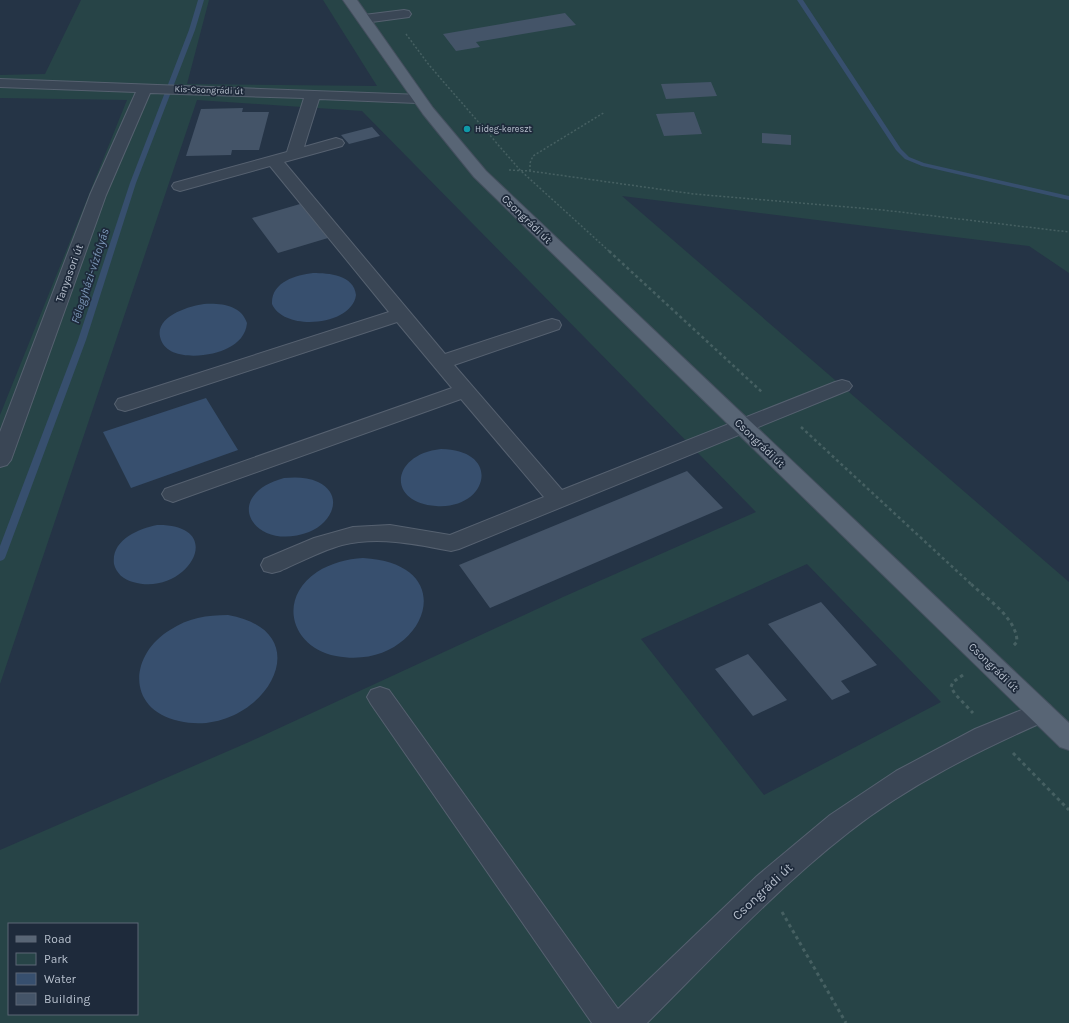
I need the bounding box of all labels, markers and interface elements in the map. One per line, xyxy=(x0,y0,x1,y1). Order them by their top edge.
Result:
street label: Kis-Csongrádi út xyxy=(174,84,244,96)
marker: Hideg-kereszt xyxy=(462,124,472,134)
place label: Hideg-kereszt xyxy=(475,124,532,134)
street label: Csongrádi út xyxy=(499,192,554,246)
water label: Félegyházi-vízfolyás xyxy=(68,226,112,325)
street label: Tanyasori út xyxy=(53,242,86,304)
street label: Csongrádi út xyxy=(732,416,787,470)
street label: Csongrádi út xyxy=(966,640,1021,694)
street label: Csongrádi út xyxy=(729,860,795,923)
legend xyxy=(8,923,138,1015)
text: Road xyxy=(44,932,72,946)
text: Park xyxy=(44,952,69,966)
text: Water xyxy=(44,972,77,986)
text: Building xyxy=(44,992,91,1006)

